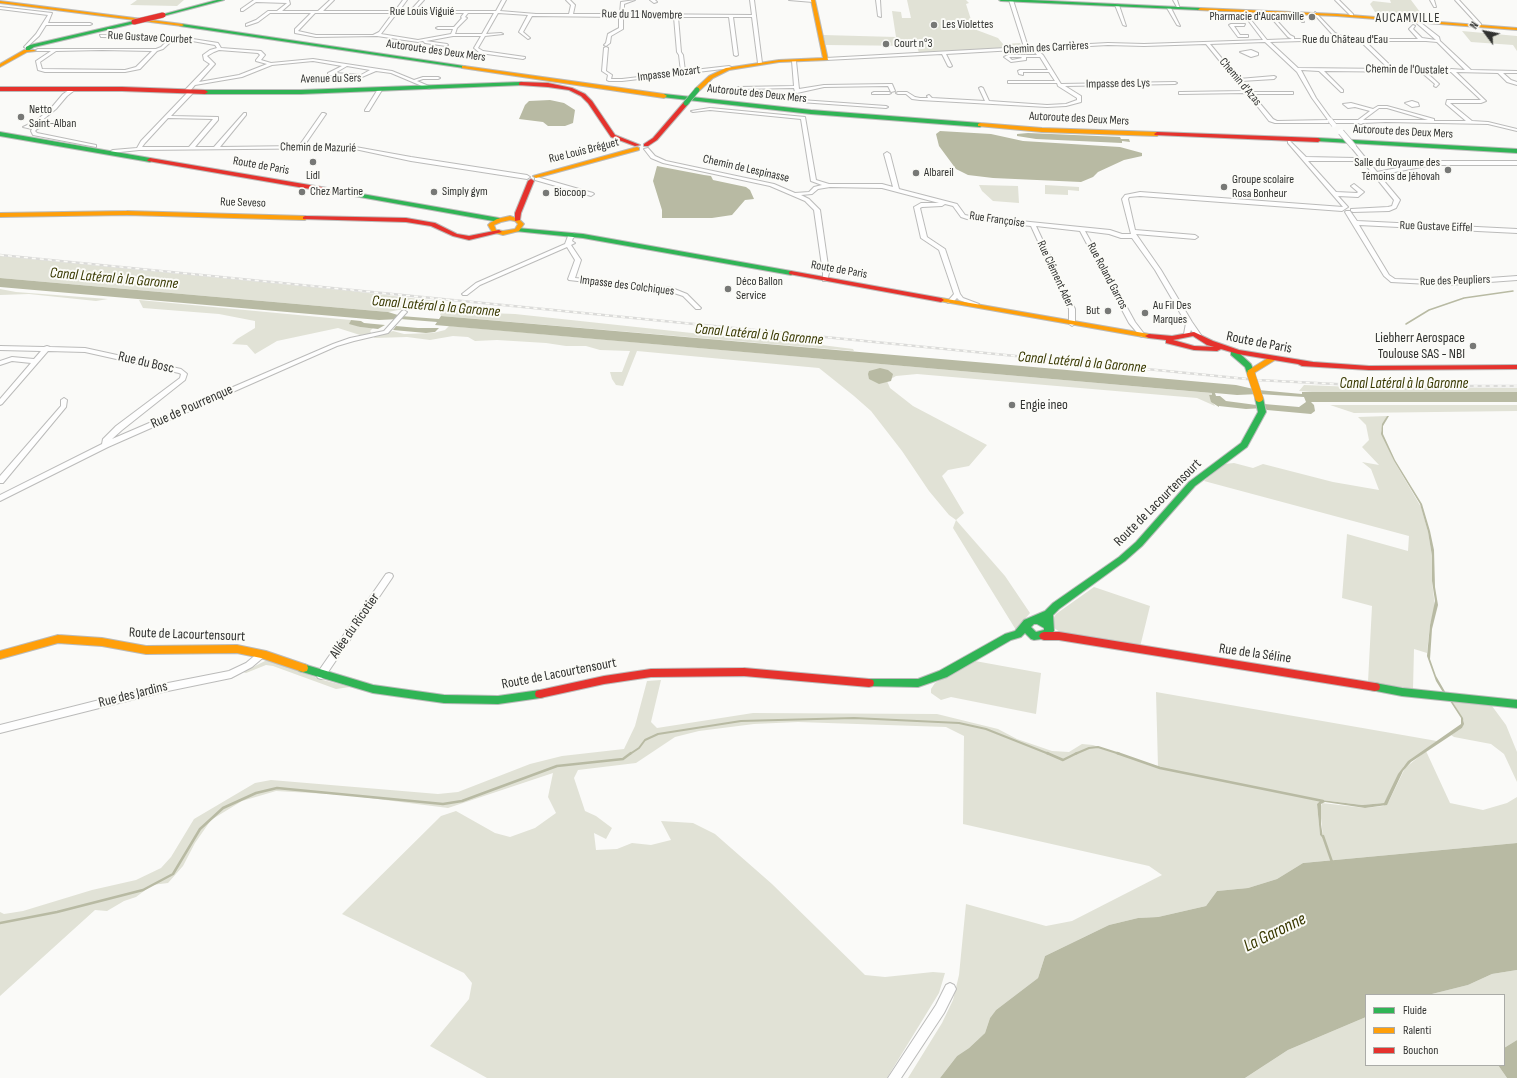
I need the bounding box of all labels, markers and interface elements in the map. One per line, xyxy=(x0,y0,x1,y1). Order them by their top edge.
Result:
street label: Rue Louis Viguié xyxy=(390,5,454,19)
street label: Rue du 11 Novembre xyxy=(602,7,682,23)
place label: Pharmacie d'Aucamville xyxy=(1210,10,1304,24)
district label: AUCAMVILLE xyxy=(1376,11,1440,27)
marker: Pharmacie d'Aucamville xyxy=(1307,12,1317,22)
north arrow xyxy=(1465,12,1505,52)
place label: Les Violettes xyxy=(942,18,993,32)
text: N xyxy=(1467,19,1481,31)
marker: Les Violettes xyxy=(929,20,939,30)
street label: Rue Gustave Courbet xyxy=(107,29,193,47)
street label: Rue du Château d'Eau xyxy=(1302,33,1388,47)
street label: Autoroute des Deux Mers xyxy=(386,37,486,65)
place label: Court n°3 xyxy=(894,37,933,51)
marker: Court n°3 xyxy=(881,39,891,49)
street label: Chemin des Carrières xyxy=(1003,39,1089,57)
street label: Chemin d'Azas xyxy=(1216,55,1264,109)
street label: Chemin de l'Oustalet xyxy=(1366,62,1448,78)
street label: Impasse Mozart xyxy=(637,63,701,85)
street label: Avenue du Sers xyxy=(301,71,361,87)
street label: Impasse des Lys xyxy=(1086,76,1150,92)
street label: Autoroute des Deux Mers xyxy=(707,82,807,106)
place label: Netto Saint-Alban xyxy=(29,103,76,131)
street label: Autoroute des Deux Mers xyxy=(1029,109,1129,129)
marker: Netto Saint-Alban xyxy=(16,112,26,122)
street label: Autoroute des Deux Mers xyxy=(1353,122,1453,142)
street label: Rue Louis Bréguet xyxy=(547,135,621,167)
street label: Chemin de Mazurié xyxy=(280,140,356,156)
street label: Chemin de Lespinasse xyxy=(701,152,791,186)
street label: Route de Paris xyxy=(232,154,290,178)
place label: Salle du Royaume des Témoins de Jéhovah xyxy=(1354,156,1440,184)
marker: Lidl xyxy=(308,157,318,167)
marker: Salle du Royaume des Témoins de Jéhovah xyxy=(1443,165,1453,175)
place label: Albareil xyxy=(924,166,954,180)
marker: Albareil xyxy=(911,168,921,178)
place label: Lidl xyxy=(306,169,320,183)
place label: Groupe scolaire Rosa Bonheur xyxy=(1232,173,1294,201)
marker: Groupe scolaire Rosa Bonheur xyxy=(1219,182,1229,192)
place label: Chez Martine xyxy=(310,185,363,199)
place label: Simply gym xyxy=(442,185,488,199)
place label: Biocoop xyxy=(554,186,586,200)
marker: Chez Martine xyxy=(297,187,307,197)
marker: Simply gym xyxy=(429,187,439,197)
marker: Biocoop xyxy=(541,188,551,198)
street label: Rue Seveso xyxy=(220,195,266,211)
street label: Rue Françoise xyxy=(968,209,1026,231)
street label: Rue Gustave Eiffel xyxy=(1399,219,1473,235)
street label: Rue Clément Ader xyxy=(1033,238,1077,310)
street label: Rue Roland Garros xyxy=(1083,240,1131,312)
street label: Route de Paris xyxy=(810,258,868,282)
water label: Canal Latéral à la Garonne xyxy=(49,264,179,294)
street label: Impasse des Colchiques xyxy=(579,273,675,299)
street label: Rue des Peupliers xyxy=(1420,273,1490,289)
place label: Déco Ballon Service xyxy=(736,275,783,303)
marker: Déco Ballon Service xyxy=(723,284,733,294)
water label: Canal Latéral à la Garonne xyxy=(371,292,501,322)
place label: Au Fil Des Marques xyxy=(1153,299,1191,327)
place label: But xyxy=(1086,304,1100,318)
marker: But xyxy=(1103,306,1113,316)
marker: Au Fil Des Marques xyxy=(1140,308,1150,318)
water label: Canal Latéral à la Garonne xyxy=(694,320,824,350)
street label: Route de Paris xyxy=(1225,328,1293,358)
place label: Liebherr Aerospace Toulouse SAS - NBI xyxy=(1375,330,1465,362)
marker: Liebherr Aerospace Toulouse SAS - NBI xyxy=(1468,341,1478,351)
street label: Rue du Bosc xyxy=(116,348,176,378)
water label: Canal Latéral à la Garonne xyxy=(1017,348,1147,378)
water label: Canal Latéral à la Garonne xyxy=(1340,375,1468,393)
street label: Rue de Pourrenque xyxy=(148,381,236,433)
place label: Engie ineo xyxy=(1020,397,1068,413)
marker: Engie ineo xyxy=(1007,400,1017,410)
street label: Route de Lacourtensourt xyxy=(1111,456,1205,550)
street label: Allée du Ricotier xyxy=(326,590,384,662)
street label: Route de Lacourtensourt xyxy=(128,625,246,645)
street label: Rue de la Séline xyxy=(1218,641,1292,667)
street label: Route de Lacourtensourt xyxy=(500,655,618,693)
street label: Rue des Jardins xyxy=(97,678,169,712)
water label: La Garonne xyxy=(1240,909,1310,957)
legend xyxy=(1365,994,1505,1066)
text: Fluide xyxy=(1403,1003,1427,1018)
text: Ralenti xyxy=(1403,1023,1431,1038)
text: Bouchon xyxy=(1403,1043,1438,1058)

